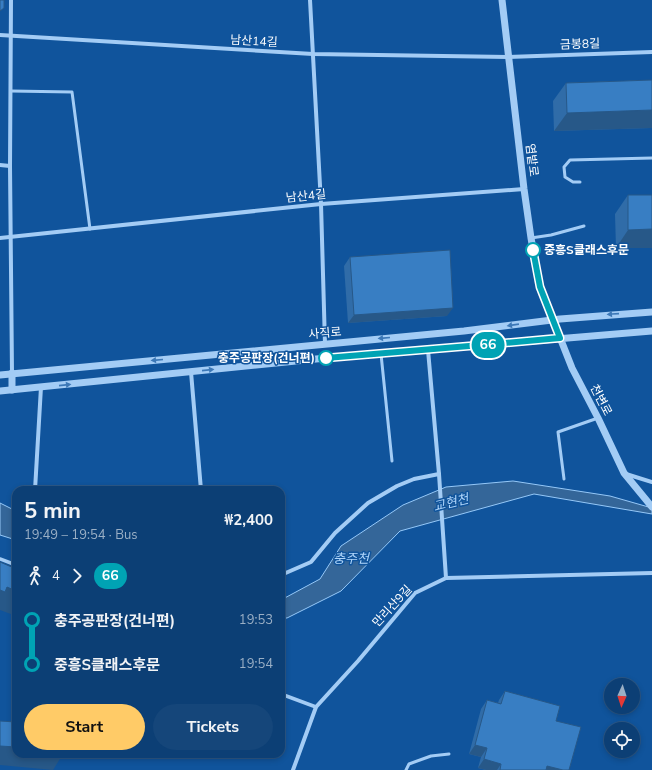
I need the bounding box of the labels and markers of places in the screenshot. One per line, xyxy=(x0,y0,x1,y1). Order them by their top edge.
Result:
marker: 중흥S클래스후문 xyxy=(525,242,541,258)
place label: 중흥S클래스후문 xyxy=(544,242,629,258)
place label: 충주공판장(건너편) xyxy=(218,350,315,366)
marker: 충주공판장(건너편) xyxy=(318,350,334,366)

